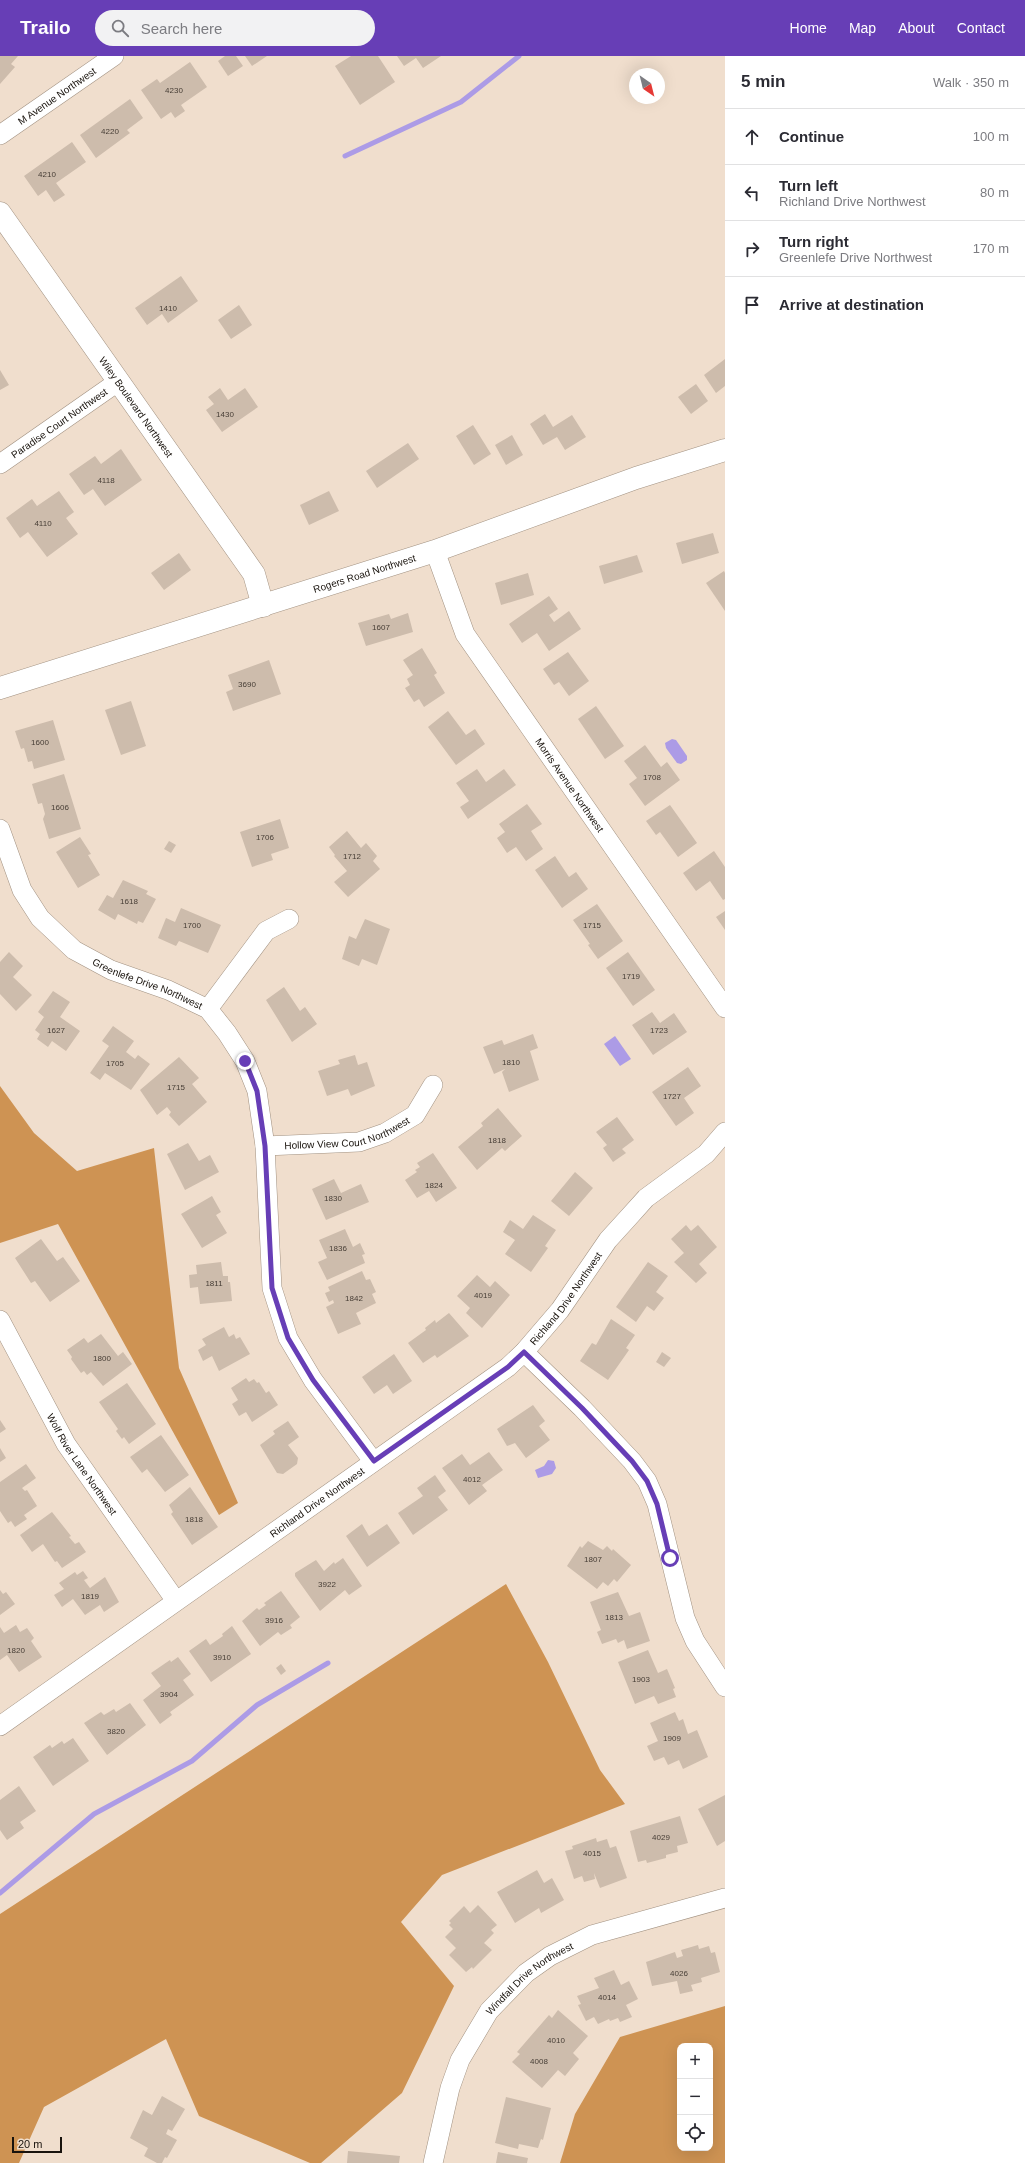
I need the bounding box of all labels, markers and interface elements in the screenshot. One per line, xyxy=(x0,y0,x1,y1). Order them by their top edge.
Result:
search box xyxy=(95,10,375,46)
text: Trailo xyxy=(20,17,71,38)
icon: search xyxy=(109,17,131,39)
text: Search here xyxy=(141,20,222,37)
text: Home xyxy=(790,20,827,36)
text: Map xyxy=(849,20,876,36)
text: About xyxy=(898,20,935,36)
text: Contact xyxy=(957,20,1005,36)
street label: M Avenue Northwest xyxy=(16,65,98,127)
north arrow xyxy=(629,68,665,104)
text: 5 min xyxy=(741,72,785,91)
text: Walk · 350 m xyxy=(933,75,1009,90)
house number: 4230 xyxy=(165,86,183,95)
icon: ahead xyxy=(741,126,763,148)
house number: 4220 xyxy=(101,127,119,136)
text: Continue xyxy=(779,128,844,145)
text: 100 m xyxy=(973,129,1009,144)
house number: 4210 xyxy=(38,170,56,179)
text: Turn left xyxy=(779,177,838,194)
icon: left xyxy=(741,182,763,204)
text: 80 m xyxy=(980,185,1009,200)
text: Richland Drive Northwest xyxy=(779,194,926,209)
text: Turn right xyxy=(779,233,849,250)
icon: right xyxy=(741,238,763,260)
text: 170 m xyxy=(973,241,1009,256)
text: Greenlefe Drive Northwest xyxy=(779,250,932,265)
icon: arrive xyxy=(741,294,763,316)
text: Arrive at destination xyxy=(779,296,924,313)
house number: 1410 xyxy=(159,304,177,313)
street label: Wiley Boulevard Northwest xyxy=(97,355,175,460)
street label: Paradise Court Northwest xyxy=(9,386,110,461)
house number: 1430 xyxy=(216,410,234,419)
house number: 4118 xyxy=(97,476,115,485)
house number: 4110 xyxy=(34,519,52,528)
street label: Rogers Road Northwest xyxy=(312,552,417,595)
house number: 1607 xyxy=(372,623,390,632)
house number: 3690 xyxy=(238,680,256,689)
street label: Morris Avenue Northwest xyxy=(533,736,606,834)
house number: 1600 xyxy=(31,738,49,747)
house number: 1708 xyxy=(643,773,661,782)
house number: 1606 xyxy=(51,803,69,812)
house number: 1706 xyxy=(256,833,274,842)
house number: 1712 xyxy=(343,852,361,861)
house number: 1618 xyxy=(120,897,138,906)
house number: 1700 xyxy=(183,921,201,930)
house number: 1715 xyxy=(583,921,601,930)
street label: Greenlefe Drive Northwest xyxy=(91,956,204,1012)
house number: 1719 xyxy=(622,972,640,981)
house number: 1627 xyxy=(47,1026,65,1035)
house number: 1723 xyxy=(650,1026,668,1035)
route end xyxy=(236,1052,254,1070)
house number: 1810 xyxy=(502,1058,520,1067)
house number: 1705 xyxy=(106,1059,124,1068)
house number: 1715 xyxy=(167,1083,185,1092)
house number: 1727 xyxy=(663,1092,681,1101)
street label: Hollow View Court Northwest xyxy=(284,1115,412,1151)
house number: 1818 xyxy=(488,1136,506,1145)
house number: 1824 xyxy=(425,1181,443,1190)
house number: 1830 xyxy=(324,1194,342,1203)
house number: 1836 xyxy=(329,1244,347,1253)
street label: Richland Drive Northwest xyxy=(528,1250,604,1347)
house number: 1811 xyxy=(205,1279,223,1288)
house number: 4019 xyxy=(474,1291,492,1300)
house number: 1842 xyxy=(345,1294,363,1303)
house number: 1800 xyxy=(93,1354,111,1363)
street label: Wolf River Lane Northwest xyxy=(45,1412,119,1517)
street label: Richland Drive Northwest xyxy=(268,1465,367,1540)
house number: 4012 xyxy=(463,1475,481,1484)
house number: 1818 xyxy=(185,1515,203,1524)
route start xyxy=(661,1549,679,1567)
house number: 1807 xyxy=(584,1555,602,1564)
house number: 3922 xyxy=(318,1580,336,1589)
house number: 1819 xyxy=(81,1592,99,1601)
house number: 1813 xyxy=(605,1613,623,1622)
house number: 3916 xyxy=(265,1616,283,1625)
house number: 1820 xyxy=(7,1646,25,1655)
house number: 3910 xyxy=(213,1653,231,1662)
house number: 1903 xyxy=(632,1675,650,1684)
house number: 3904 xyxy=(160,1690,178,1699)
house number: 3820 xyxy=(107,1727,125,1736)
house number: 1909 xyxy=(663,1734,681,1743)
house number: 4029 xyxy=(652,1833,670,1842)
house number: 4015 xyxy=(583,1849,601,1858)
street label: Windfall Drive Northwest xyxy=(484,1940,575,2017)
house number: 4026 xyxy=(670,1969,688,1978)
house number: 4014 xyxy=(598,1993,616,2002)
house number: 4010 xyxy=(547,2036,565,2045)
map controls xyxy=(677,2043,713,2151)
button: + xyxy=(677,2043,713,2079)
house number: 4008 xyxy=(530,2057,548,2066)
button: − xyxy=(677,2079,713,2115)
button: locate xyxy=(677,2115,713,2151)
scale bar xyxy=(12,2135,62,2154)
text: 20 m xyxy=(18,2138,42,2150)

